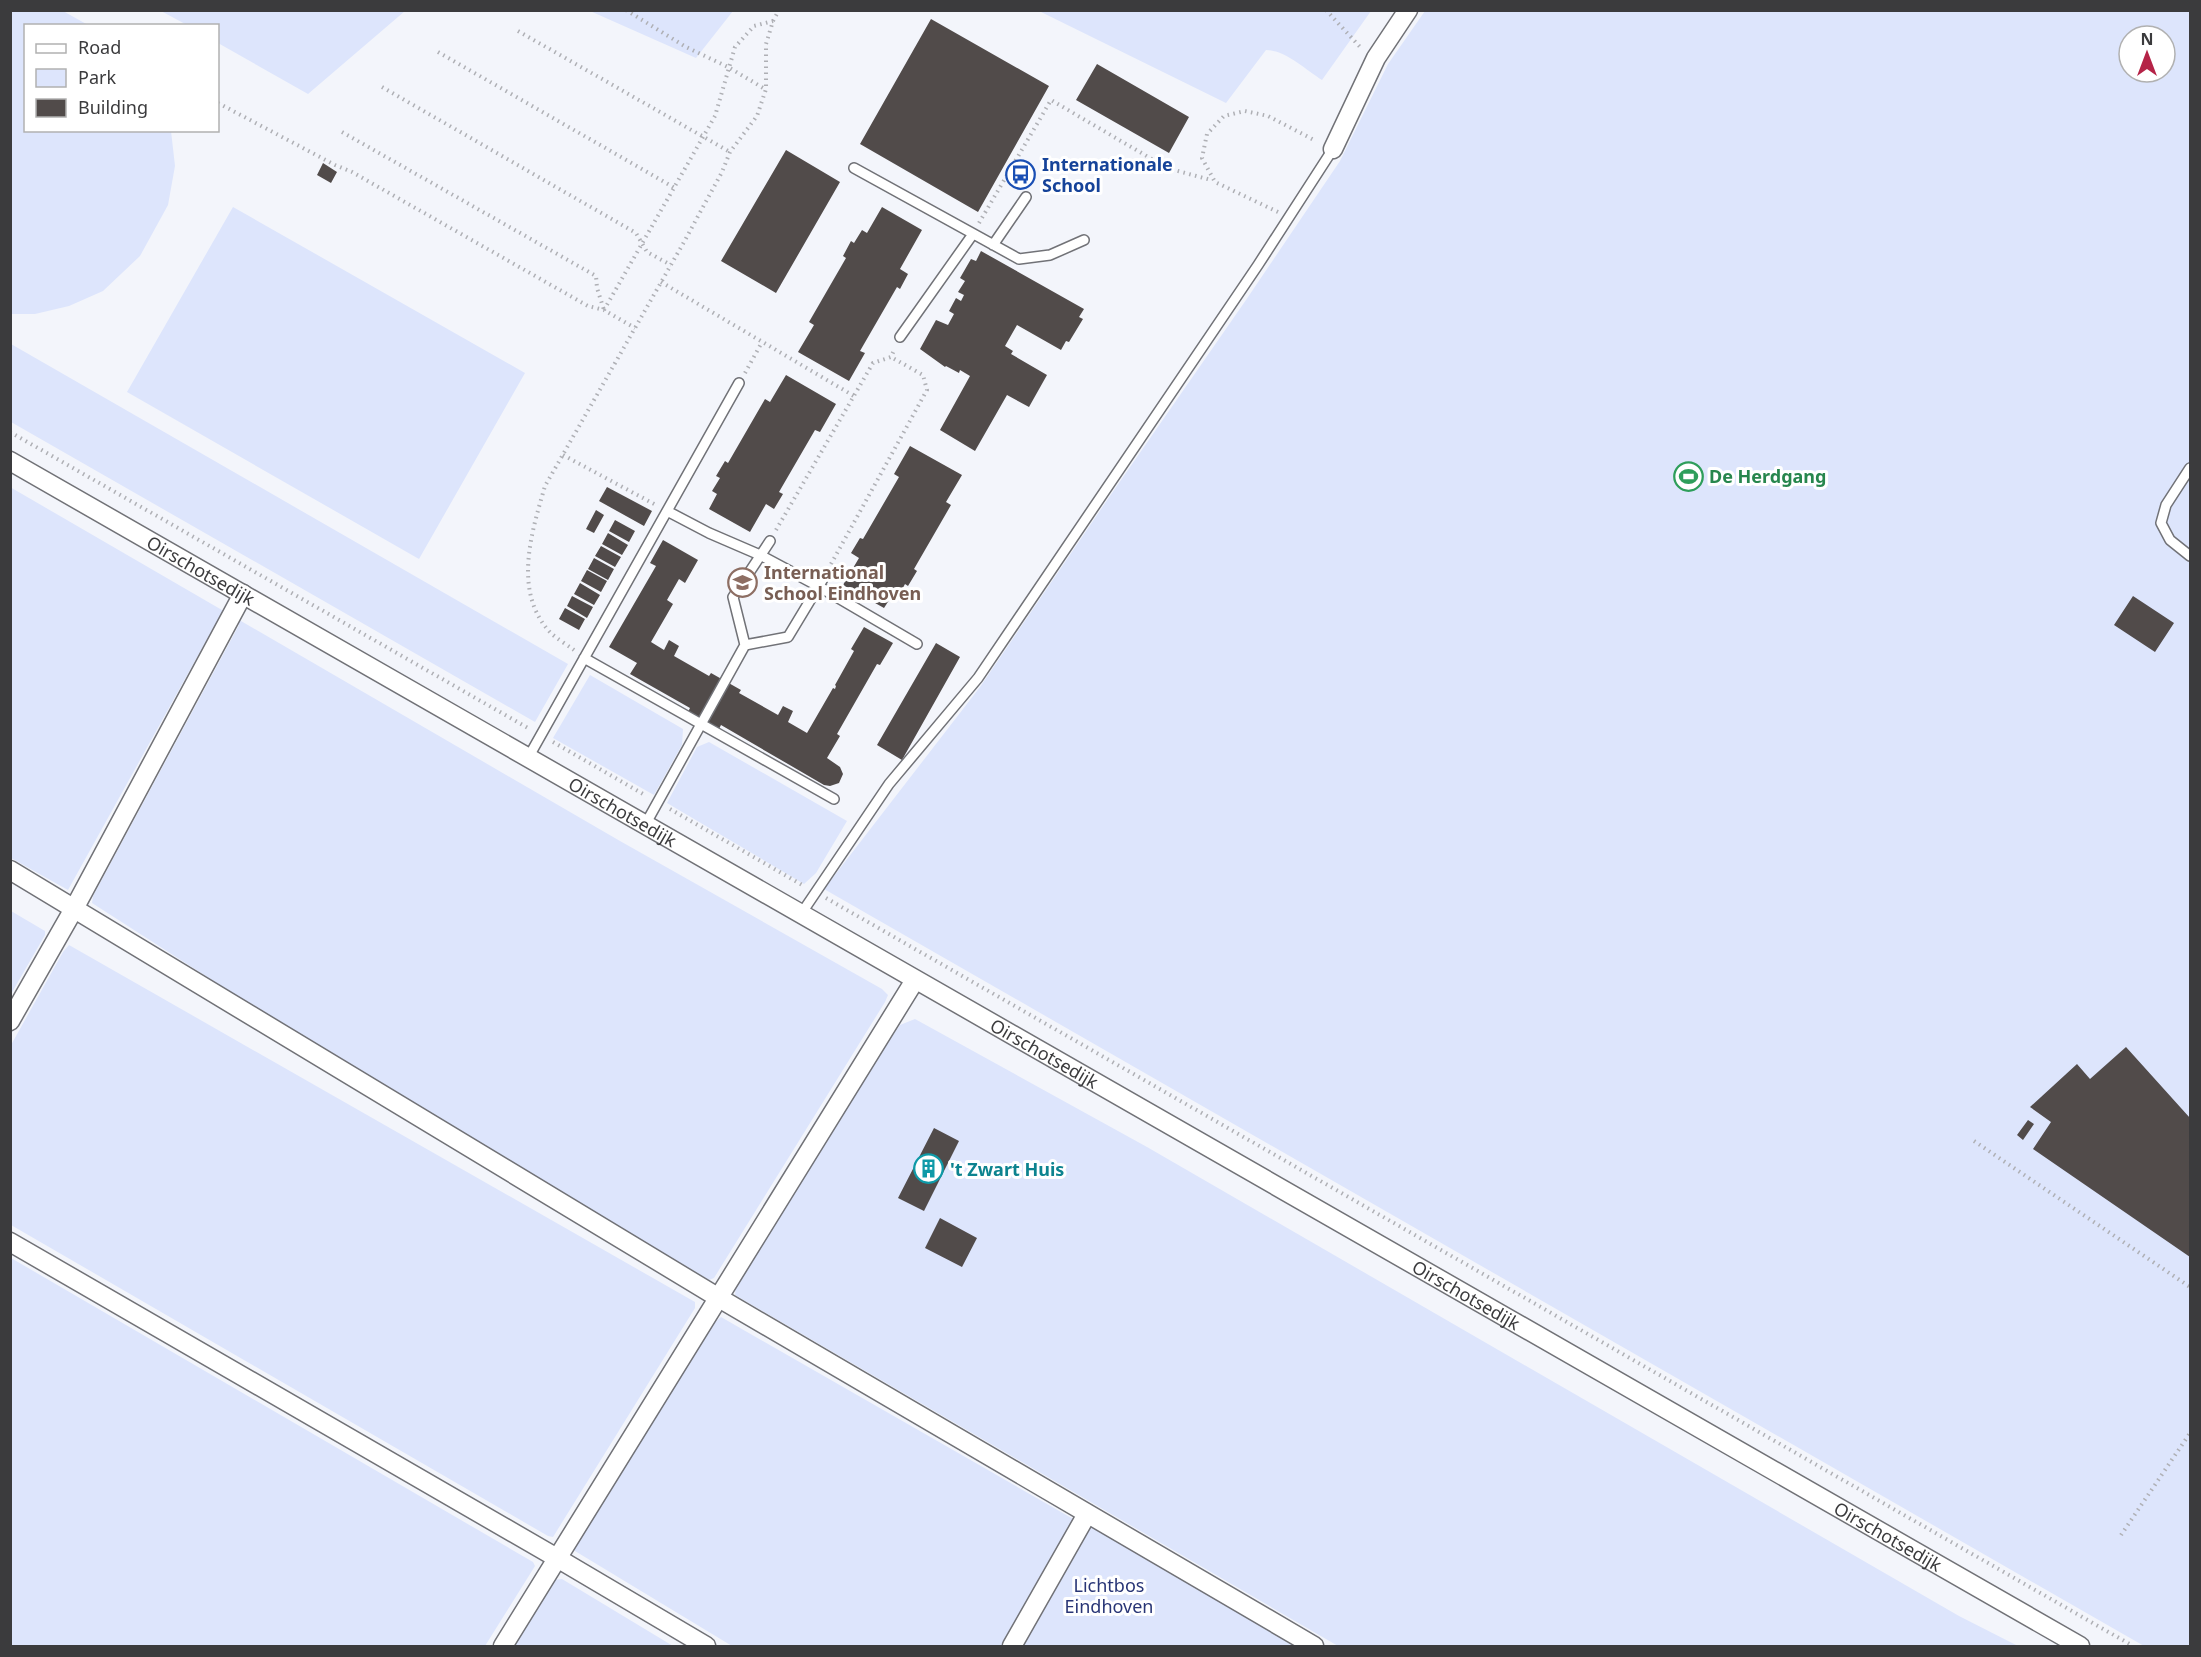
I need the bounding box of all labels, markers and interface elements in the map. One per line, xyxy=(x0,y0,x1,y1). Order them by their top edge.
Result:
legend xyxy=(24,24,219,132)
north arrow xyxy=(2117,24,2177,84)
text: N xyxy=(2140,28,2154,50)
text: Road xyxy=(78,35,121,59)
text: Park xyxy=(78,65,116,89)
text: Building xyxy=(78,95,148,119)
place label: Internationale School xyxy=(1042,152,1173,197)
bus stop icon: Internationale School xyxy=(1005,158,1037,190)
sports icon: De Herdgang xyxy=(1672,460,1704,492)
place label: De Herdgang xyxy=(1709,464,1826,488)
street label: Oirschotsedijk xyxy=(143,530,260,611)
place label: International School Eindhoven xyxy=(764,560,921,605)
school or university icon: International School Eindhoven xyxy=(727,566,759,598)
street label: Oirschotsedijk xyxy=(564,771,681,852)
street label: Oirschotsedijk xyxy=(986,1013,1103,1094)
building icon: 't Zwart Huis xyxy=(913,1153,945,1185)
place label: 't Zwart Huis xyxy=(950,1157,1064,1181)
street label: Oirschotsedijk xyxy=(1408,1254,1525,1335)
street label: Oirschotsedijk xyxy=(1830,1496,1947,1577)
park label: Lichtbos Eindhoven xyxy=(1065,1573,1153,1618)

